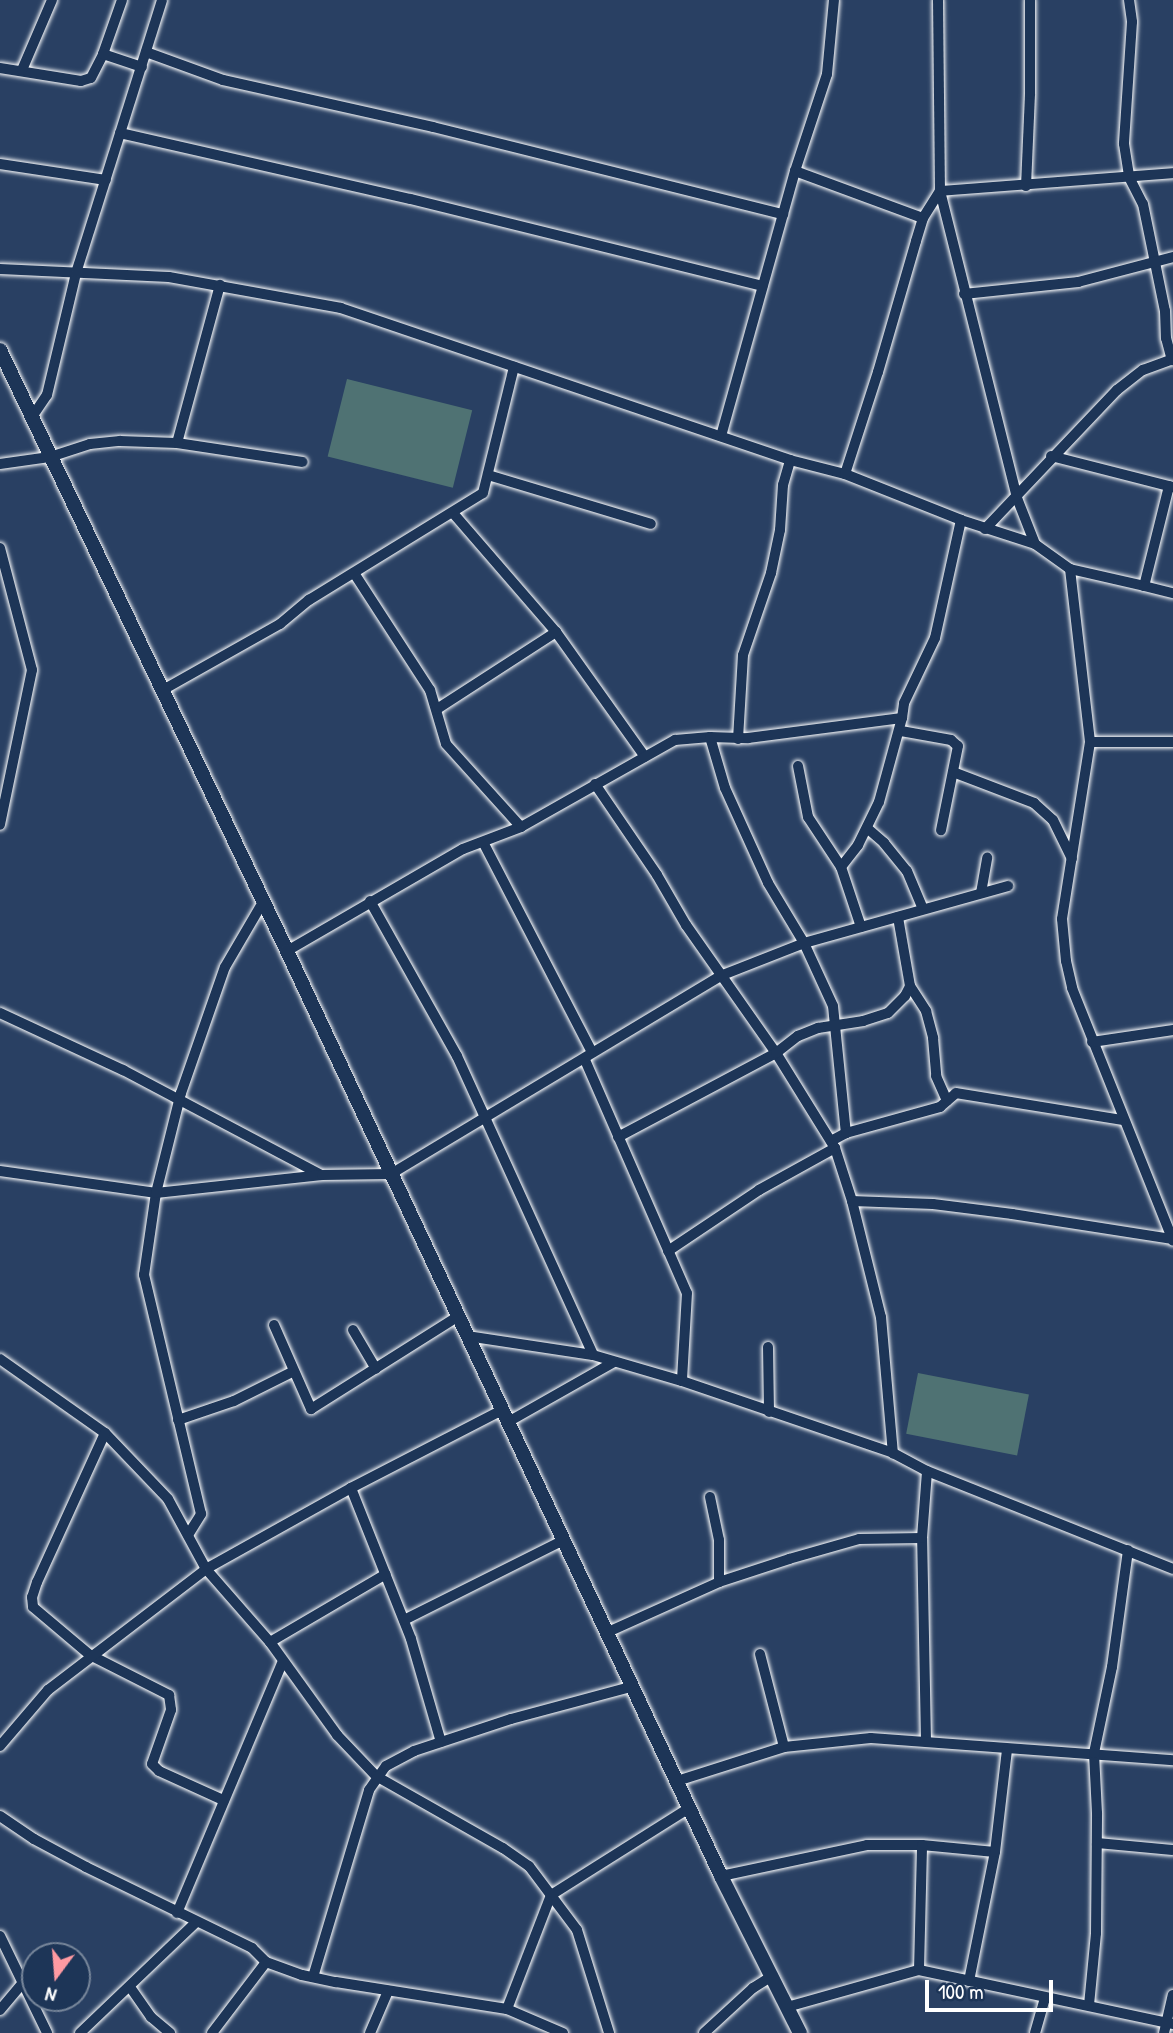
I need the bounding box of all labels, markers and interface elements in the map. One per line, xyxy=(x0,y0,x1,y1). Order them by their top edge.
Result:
north arrow xyxy=(21,1942,91,2012)
scale bar xyxy=(928,1966,1056,2010)
text: 100 m xyxy=(938,1977,984,2006)
text: N xyxy=(42,1981,59,2009)

